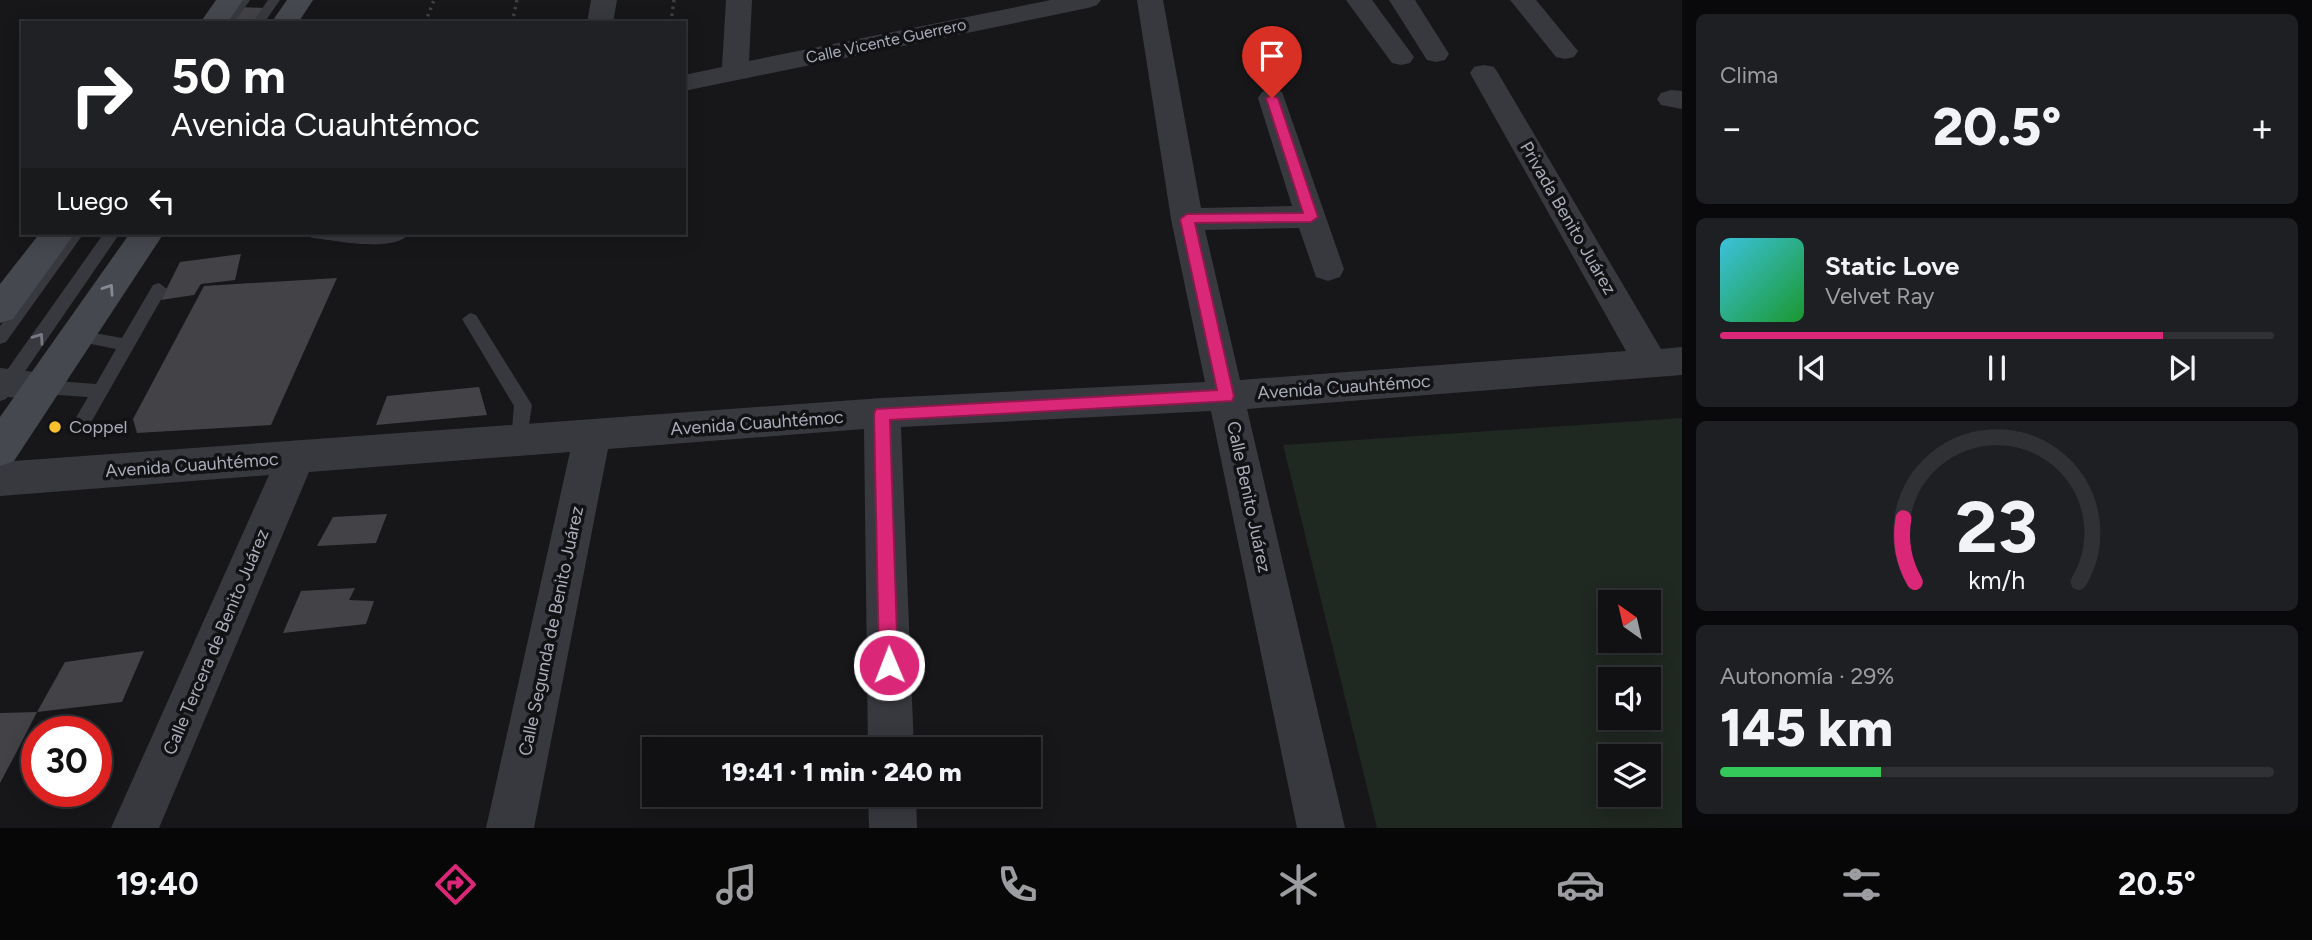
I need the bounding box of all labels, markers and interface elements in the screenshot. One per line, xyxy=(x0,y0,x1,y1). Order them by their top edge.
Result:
street label: Calle Vicente Guerrero xyxy=(804,15,968,67)
pin xyxy=(1242,26,1302,98)
icon: arrive xyxy=(1253,37,1291,75)
text: 50 m xyxy=(171,46,286,105)
icon: right xyxy=(56,49,147,140)
text: Clima xyxy=(1720,61,1778,89)
text: 20.5° xyxy=(1933,96,2061,158)
text: − xyxy=(1720,105,1744,151)
text: + xyxy=(2250,105,2274,151)
text: Avenida Cuauhtémoc xyxy=(171,106,480,144)
street label: Privada Benito Juárez xyxy=(1515,138,1621,299)
icon: left xyxy=(143,182,181,220)
text: Luego xyxy=(56,185,129,217)
text: Static Love xyxy=(1825,250,1959,282)
text: Velvet Ray xyxy=(1825,282,1934,310)
one-way arrow xyxy=(101,284,114,297)
one-way arrow xyxy=(31,333,43,346)
icon: previous xyxy=(1793,349,1831,387)
icon: pause xyxy=(1978,349,2016,387)
icon: next xyxy=(2163,349,2201,387)
street label: Avenida Cuauhtémoc xyxy=(1257,370,1432,404)
street label: Avenida Cuauhtémoc xyxy=(670,406,845,440)
place label: Coppel xyxy=(69,416,127,438)
marker: Coppel xyxy=(47,419,63,435)
street label: Calle Benito Juárez xyxy=(1222,419,1276,575)
street label: Avenida Cuauhtémoc xyxy=(105,448,280,482)
text: 23 xyxy=(1956,483,2038,570)
street label: Calle Segunda de Benito Juárez xyxy=(514,504,588,758)
street label: Calle Tercera de Benito Juárez xyxy=(158,526,274,758)
text: km/h xyxy=(1968,565,2026,595)
north arrow xyxy=(1598,590,1661,653)
map controls xyxy=(1598,590,1661,807)
position arrow xyxy=(852,628,926,702)
text: Autonomía · 29% xyxy=(1720,662,1894,690)
button: sound xyxy=(1598,667,1661,730)
text: 145 km xyxy=(1720,697,1893,759)
speed limit sign: 30 xyxy=(21,716,112,807)
button: layers xyxy=(1598,744,1661,807)
text: 19:41 · 1 min · 240 m xyxy=(721,756,962,788)
icon: directions xyxy=(431,860,480,909)
icon: music xyxy=(712,860,761,909)
icon: phone xyxy=(993,860,1042,909)
icon: climate xyxy=(1274,860,1323,909)
icon: car xyxy=(1556,860,1605,909)
icon: filters xyxy=(1837,860,1886,909)
text: 19:40 xyxy=(116,865,199,903)
text: 20.5° xyxy=(2118,865,2196,903)

